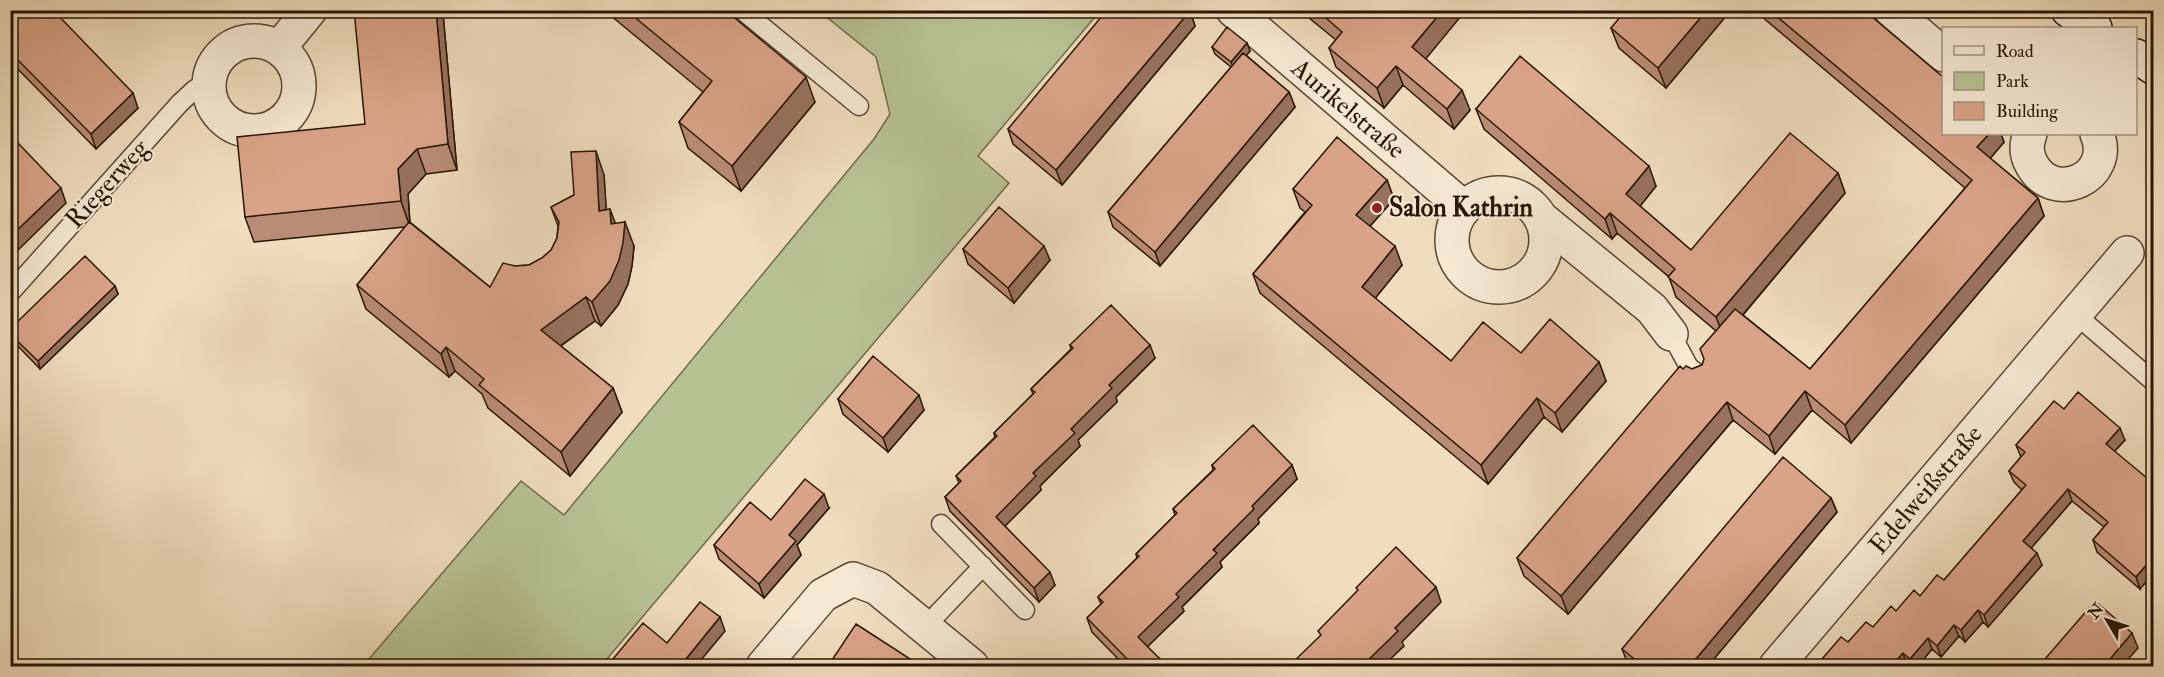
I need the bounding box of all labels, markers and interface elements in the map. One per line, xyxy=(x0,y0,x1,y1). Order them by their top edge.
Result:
legend xyxy=(1942,27,2137,135)
text: Road xyxy=(1996,40,2034,63)
street label: Aurikelstraße xyxy=(1284,52,1411,166)
text: Park xyxy=(1996,70,2029,93)
text: Building xyxy=(1996,100,2059,123)
street label: Riegerweg xyxy=(59,132,156,235)
place label: Salon Kathrin xyxy=(1389,192,1534,224)
marker: Salon Kathrin xyxy=(1370,201,1384,215)
street label: Edelweißstraße xyxy=(1863,419,1989,561)
north arrow xyxy=(2077,590,2137,650)
text: N xyxy=(2083,599,2109,624)

